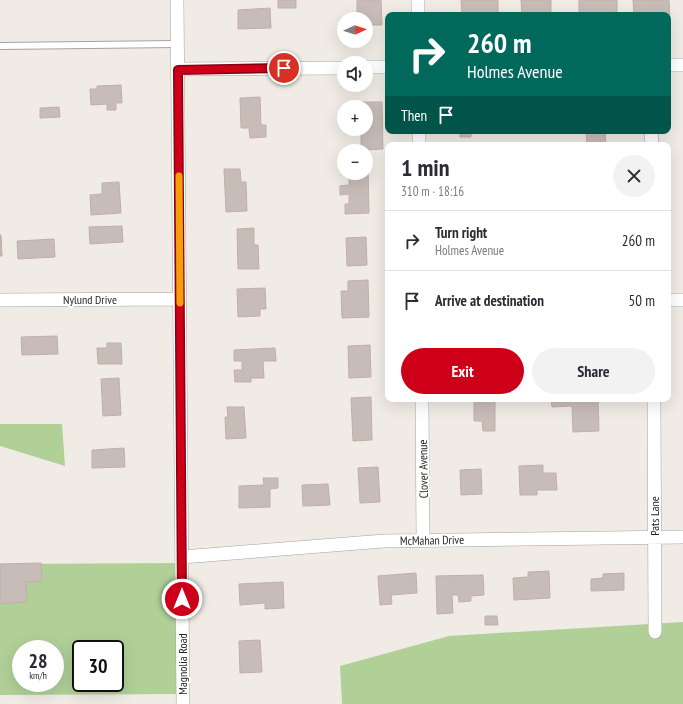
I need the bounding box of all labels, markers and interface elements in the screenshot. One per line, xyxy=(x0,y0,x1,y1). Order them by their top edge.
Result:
north arrow xyxy=(337,12,373,48)
map controls xyxy=(337,12,373,180)
text: 260 m xyxy=(467,24,531,61)
icon: right xyxy=(401,28,453,80)
pin xyxy=(267,51,301,85)
button: sound xyxy=(337,56,373,92)
icon: arrive xyxy=(273,57,295,79)
text: Holmes Avenue xyxy=(467,60,563,83)
button: + xyxy=(337,100,373,136)
icon: arrive xyxy=(435,104,457,126)
text: Then xyxy=(401,106,427,125)
button: − xyxy=(337,144,373,180)
text: 1 min xyxy=(401,152,449,183)
button: close xyxy=(613,155,655,197)
text: 310 m · 18:16 xyxy=(401,183,464,200)
text: Turn right xyxy=(435,223,487,242)
icon: right xyxy=(401,230,423,252)
text: 260 m xyxy=(622,231,655,250)
text: Holmes Avenue xyxy=(435,242,504,259)
icon: arrive xyxy=(401,290,423,312)
text: Arrive at destination xyxy=(435,291,544,310)
text: 50 m xyxy=(629,291,655,310)
street label: Nylund Drive xyxy=(63,292,117,307)
button: Exit xyxy=(401,348,524,394)
button: Share xyxy=(532,348,655,394)
street label: Clover Avenue xyxy=(415,439,431,499)
street label: Pats Lane xyxy=(647,496,662,536)
street label: McMahan Drive xyxy=(400,532,464,548)
position arrow xyxy=(161,578,203,620)
street label: Magnolia Road xyxy=(175,633,190,695)
speed limit sign: 30 xyxy=(72,640,124,692)
text: 28 xyxy=(28,648,48,674)
text: km/h xyxy=(29,669,47,682)

